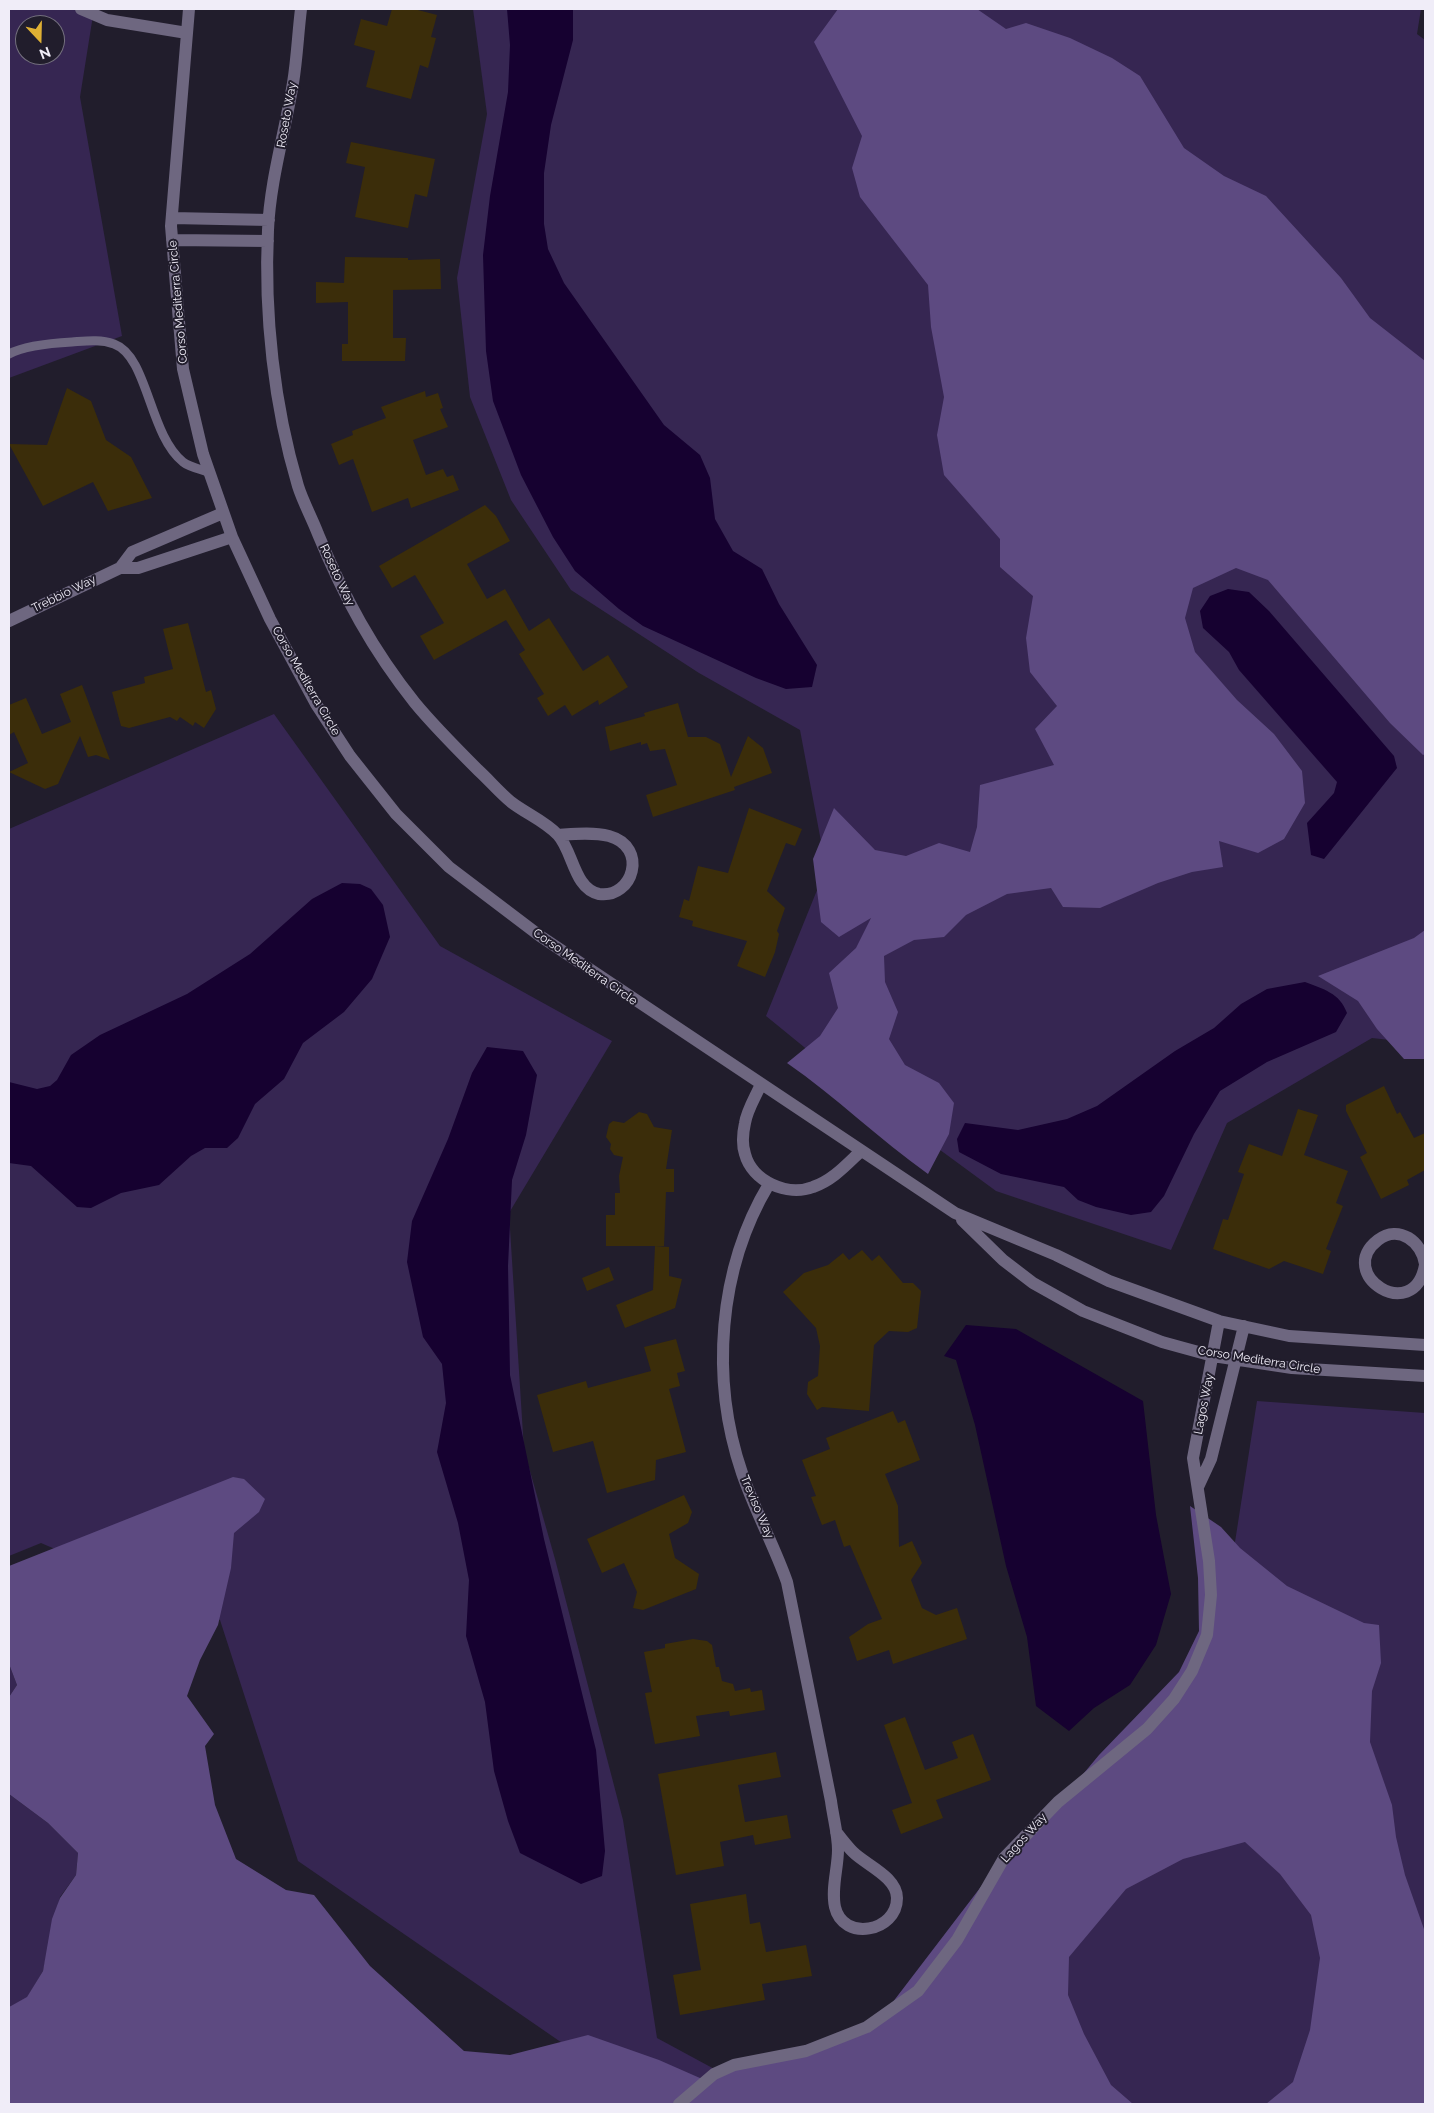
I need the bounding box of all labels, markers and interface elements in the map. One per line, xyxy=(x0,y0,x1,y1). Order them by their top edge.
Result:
north arrow xyxy=(15,15,65,65)
text: N xyxy=(37,44,53,62)
street label: Roseto Way xyxy=(274,81,300,149)
street label: Corso Mediterra Circle xyxy=(165,240,191,364)
street label: Roseto Way xyxy=(316,542,358,608)
street label: Trebbio Way xyxy=(30,572,98,616)
street label: Corso Mediterra Circle xyxy=(269,624,343,738)
street label: Corso Mediterra Circle xyxy=(530,926,640,1008)
street label: Corso Mediterra Circle xyxy=(1197,1343,1321,1377)
street label: Lagos Way xyxy=(1191,1372,1217,1436)
street label: Treviso Way xyxy=(737,1473,777,1541)
street label: Lagos Way xyxy=(998,1810,1050,1866)

